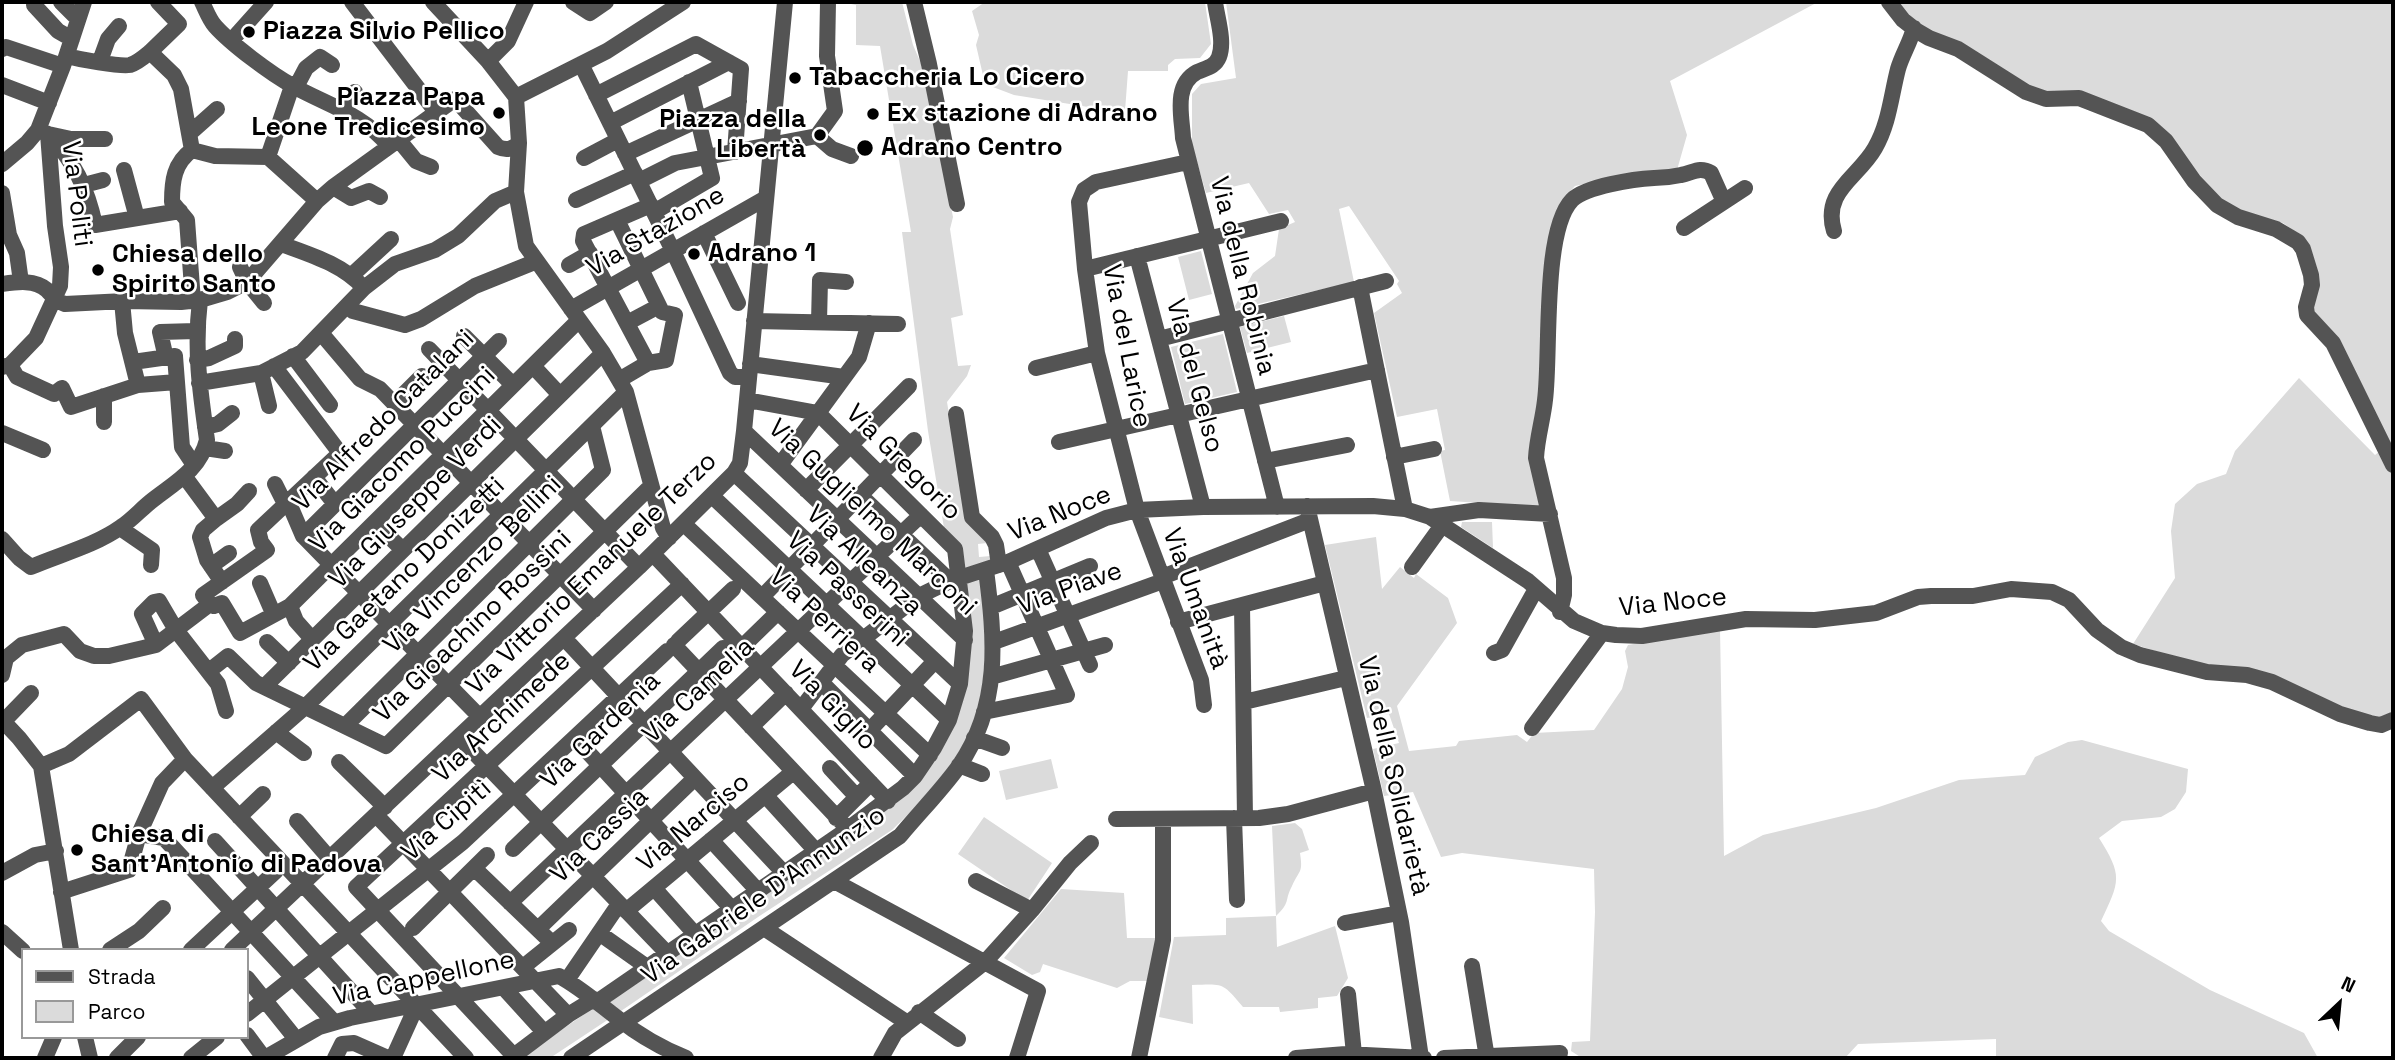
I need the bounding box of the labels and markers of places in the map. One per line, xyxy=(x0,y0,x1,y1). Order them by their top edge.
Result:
place label: Piazza Silvio Pellico xyxy=(263,16,505,48)
marker: Piazza Silvio Pellico xyxy=(241,24,257,40)
place label: Tabaccheria Lo Cicero xyxy=(809,62,1085,94)
marker: Tabaccheria Lo Cicero xyxy=(787,70,803,86)
place label: Piazza Papa Leone Tredicesimo xyxy=(252,82,485,144)
place label: Ex stazione di Adrano xyxy=(887,98,1158,130)
place label: Piazza della Libertà xyxy=(659,104,806,166)
marker: Piazza Papa Leone Tredicesimo xyxy=(491,105,507,121)
marker: Ex stazione di Adrano xyxy=(865,106,881,122)
marker: Piazza della Libertà xyxy=(812,127,828,143)
place label: Adrano Centro xyxy=(881,132,1063,164)
marker: Adrano Centro xyxy=(855,138,875,158)
place label: Adrano 1 xyxy=(708,238,816,270)
place label: Chiesa dello Spirito Santo xyxy=(112,239,276,300)
marker: Adrano 1 xyxy=(686,246,702,262)
marker: Chiesa dello Spirito Santo xyxy=(90,262,106,278)
place label: Chiesa di Sant'Antonio di Padova xyxy=(91,819,382,880)
marker: Chiesa di Sant'Antonio di Padova xyxy=(69,842,85,858)

